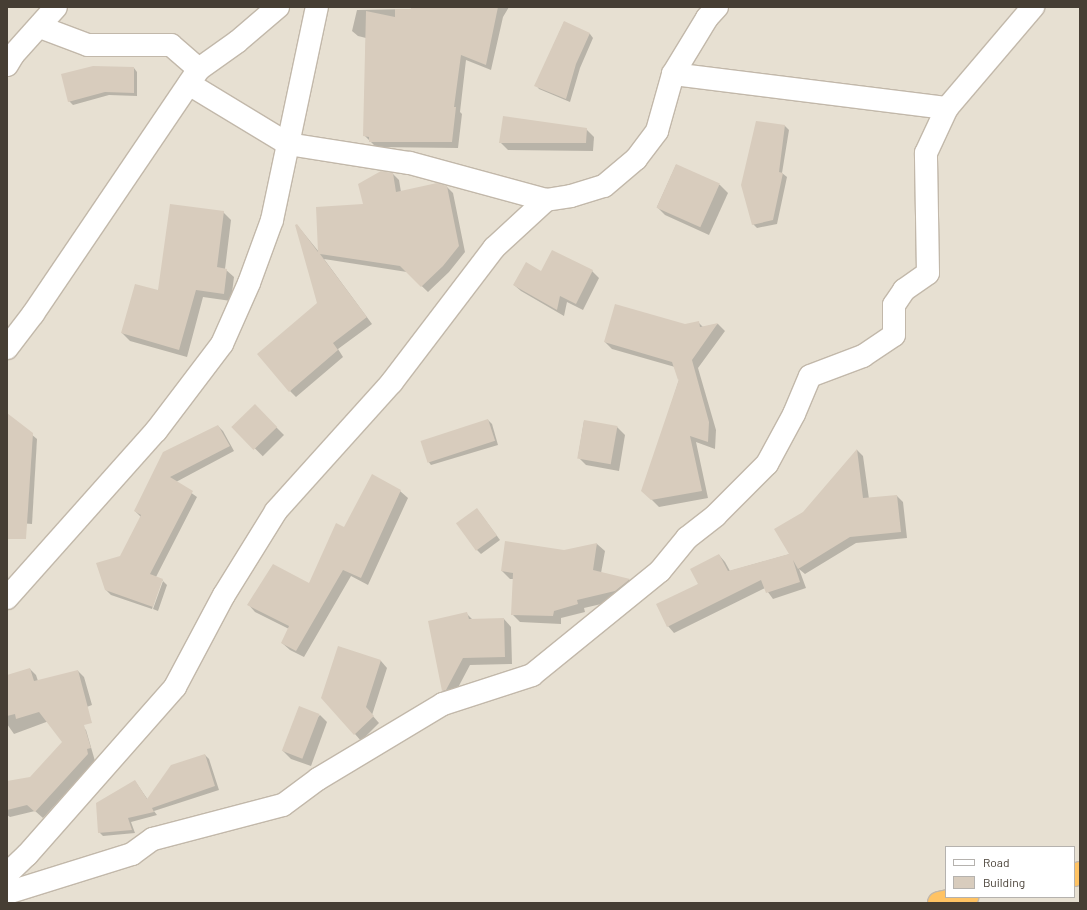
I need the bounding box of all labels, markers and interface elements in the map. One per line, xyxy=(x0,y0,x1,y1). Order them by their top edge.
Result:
legend xyxy=(945,846,1075,898)
text: Road xyxy=(983,855,1010,869)
text: Building xyxy=(983,875,1025,889)

